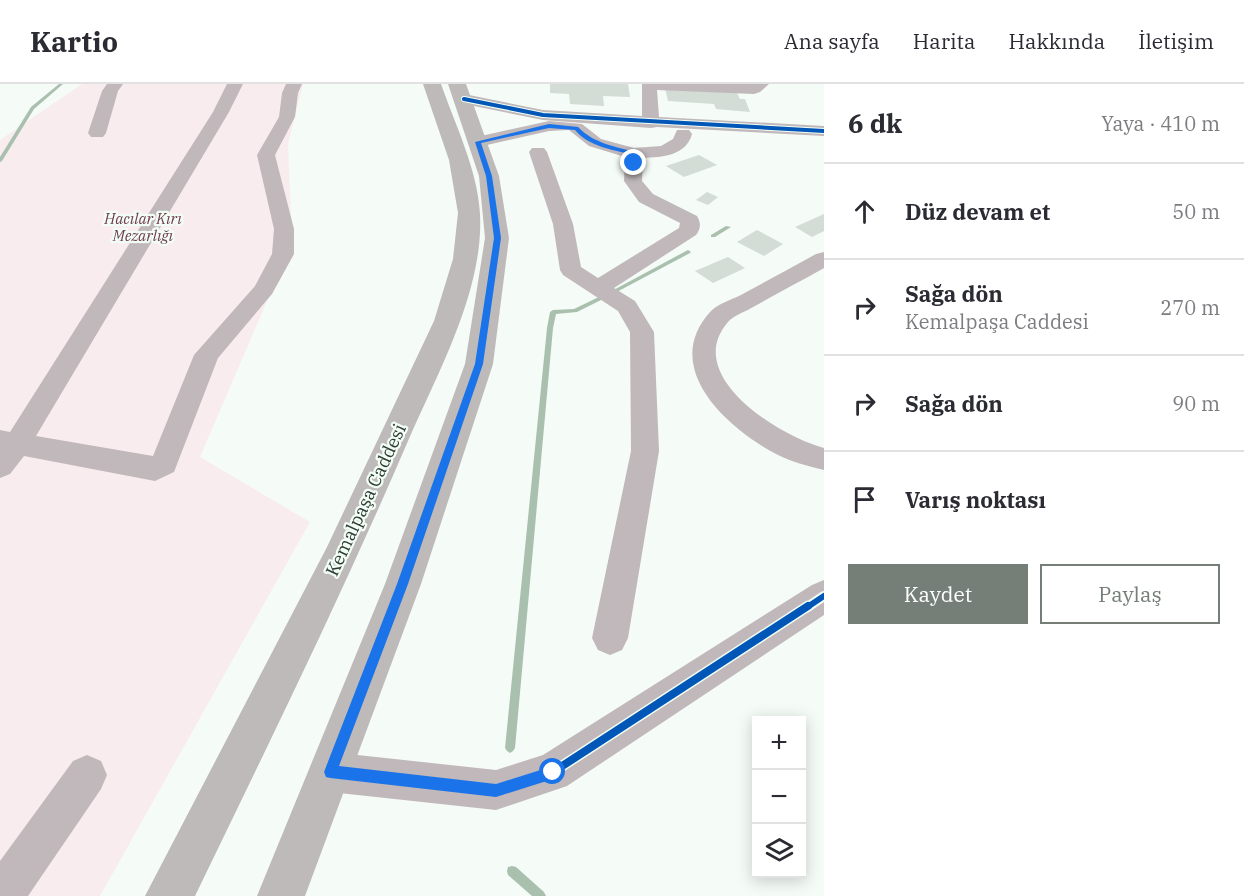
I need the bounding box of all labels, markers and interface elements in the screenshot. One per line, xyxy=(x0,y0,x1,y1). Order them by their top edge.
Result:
text: Kartio xyxy=(30,23,118,60)
text: Ana sayfa xyxy=(784,27,880,55)
text: Harita xyxy=(913,27,975,55)
text: Hakkında xyxy=(1008,27,1105,55)
text: İletişim xyxy=(1138,27,1214,55)
text: 6 dk xyxy=(848,106,902,140)
text: Yaya · 410 m xyxy=(1101,110,1220,137)
route end xyxy=(620,149,646,175)
icon: ahead xyxy=(848,195,881,228)
text: Düz devam et xyxy=(905,197,1050,226)
text: 50 m xyxy=(1172,198,1220,225)
park label: Hacılar Kırı Mezarlığı xyxy=(103,209,182,245)
text: Sağa dön xyxy=(905,279,1003,308)
icon: right xyxy=(848,291,881,324)
text: 270 m xyxy=(1160,294,1220,321)
text: Kemalpaşa Caddesi xyxy=(905,308,1089,335)
icon: right xyxy=(848,387,881,420)
text: Sağa dön xyxy=(905,389,1003,418)
text: 90 m xyxy=(1172,390,1220,417)
street label: Kemalpaşa Caddesi xyxy=(320,420,411,580)
icon: arrive xyxy=(848,483,881,516)
text: Varış noktası xyxy=(905,485,1046,514)
button: Kaydet xyxy=(848,564,1028,624)
button: Paylaş xyxy=(1040,564,1220,624)
map controls xyxy=(752,716,806,878)
button: + xyxy=(752,716,806,770)
route start xyxy=(539,758,565,784)
button: − xyxy=(752,770,806,824)
button: layers xyxy=(752,824,806,878)

